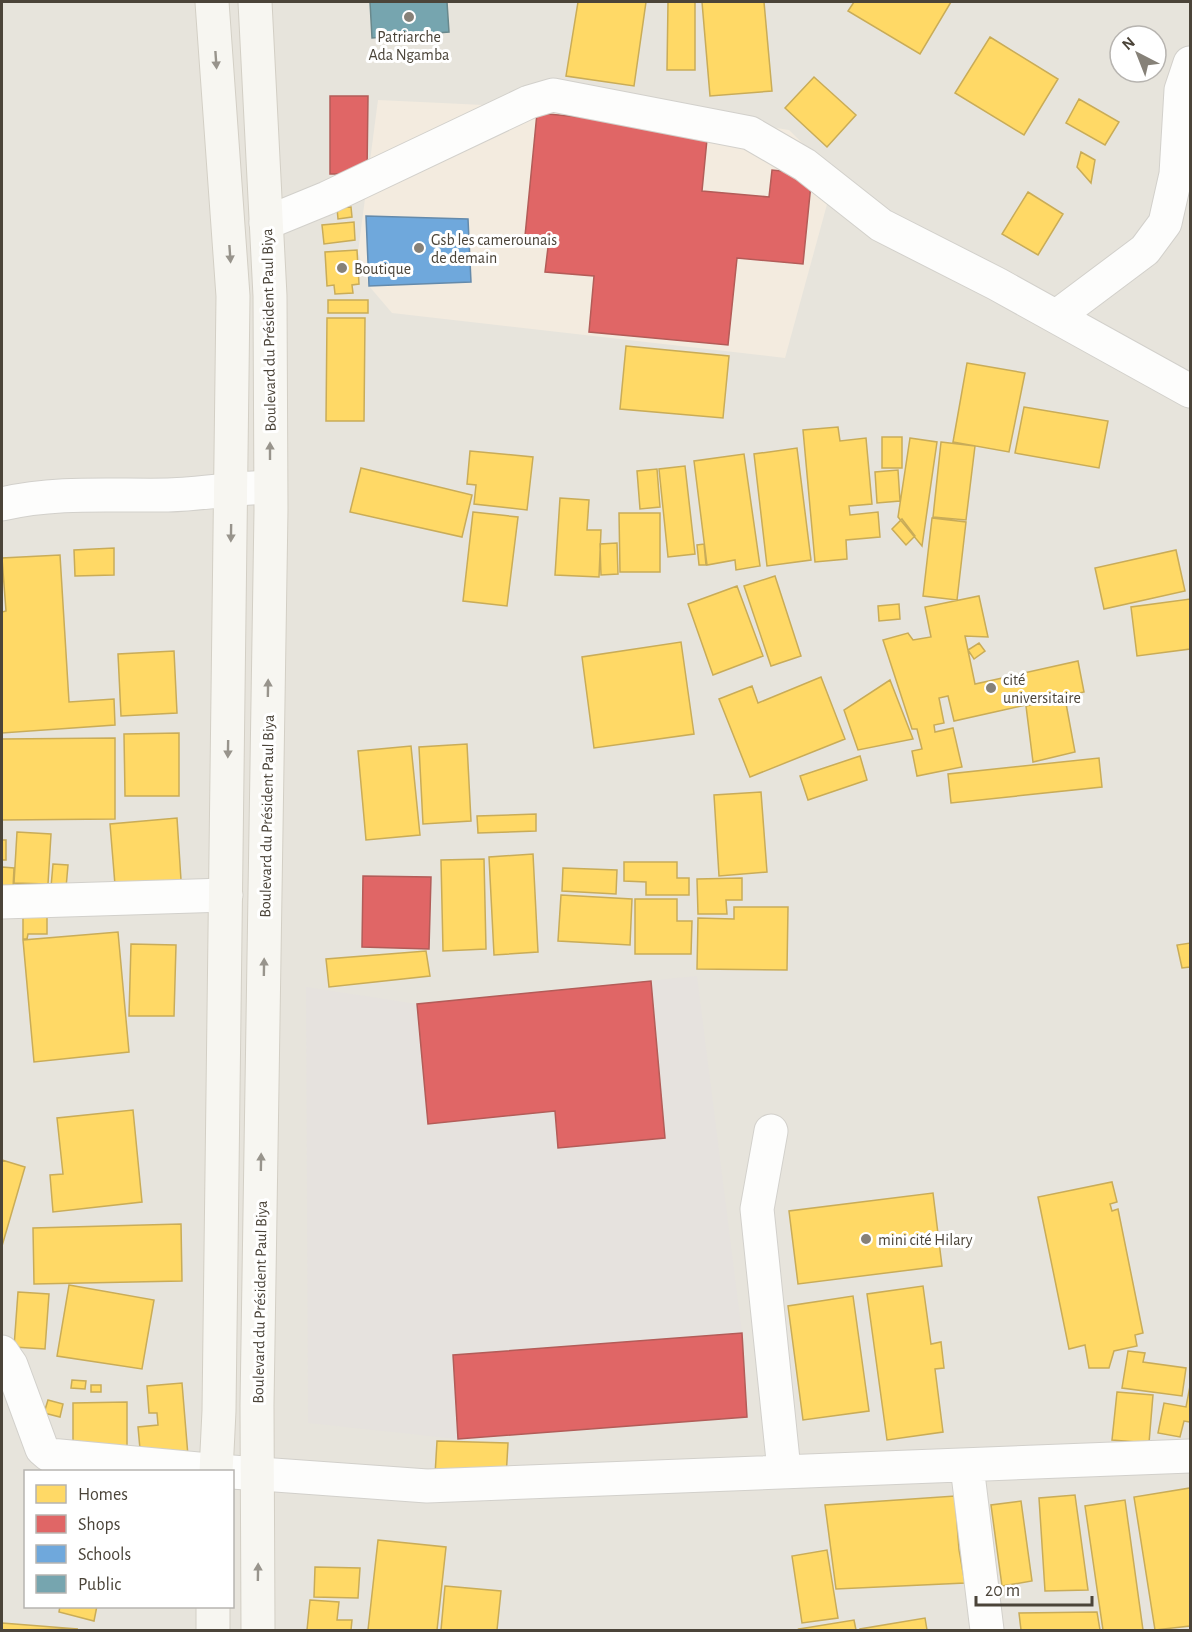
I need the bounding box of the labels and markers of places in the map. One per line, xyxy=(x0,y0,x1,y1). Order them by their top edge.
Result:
marker: Patriarche Ada Ngamba xyxy=(402,10,416,24)
place label: Patriarche Ada Ngamba xyxy=(368,29,450,63)
place label: Gsb les camerounais de demain xyxy=(431,232,557,266)
marker: Gsb les camerounais de demain xyxy=(412,241,426,255)
marker: Boutique xyxy=(335,261,349,275)
place label: Boutique xyxy=(354,261,411,277)
place label: cité universitaire xyxy=(1003,672,1081,706)
marker: cité universitaire xyxy=(984,681,998,695)
marker: mini cité Hilary xyxy=(859,1232,873,1246)
place label: mini cité Hilary xyxy=(878,1232,973,1249)

